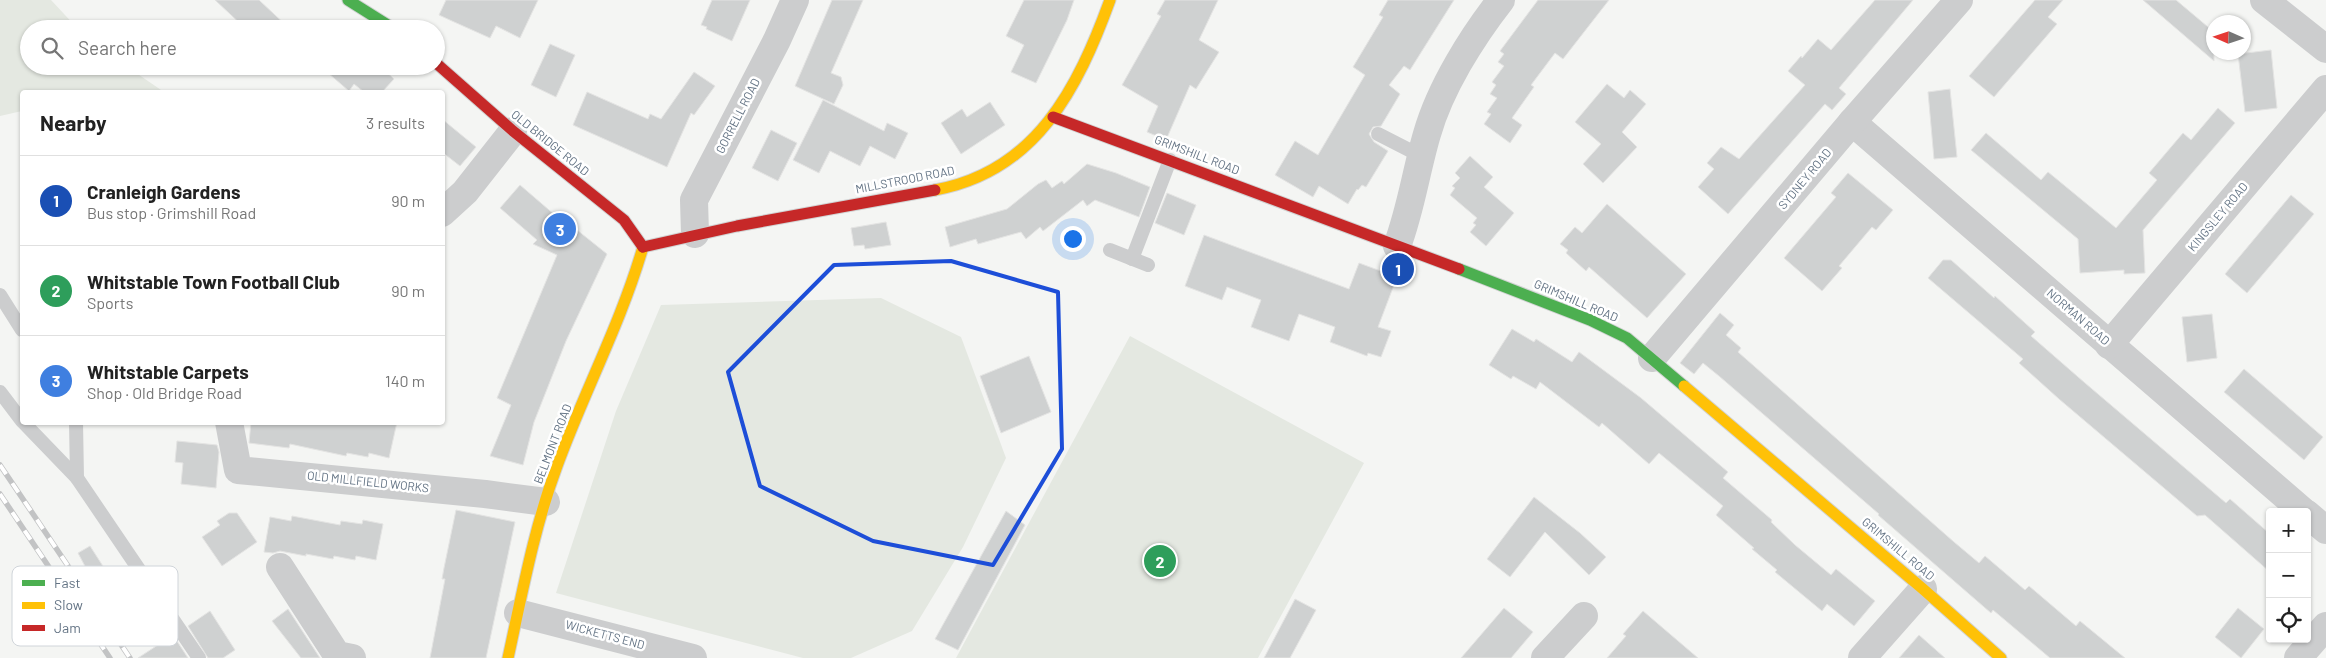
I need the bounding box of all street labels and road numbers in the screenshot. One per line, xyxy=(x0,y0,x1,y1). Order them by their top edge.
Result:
street label: GORRELL ROAD xyxy=(712,76,762,155)
street label: OLD BRIDGE ROAD xyxy=(509,107,592,178)
street label: GRIMSHILL ROAD xyxy=(1153,131,1242,177)
street label: SYDNEY ROAD xyxy=(1775,145,1834,212)
street label: MILLSTROOD ROAD xyxy=(854,163,955,195)
street label: KINGSLEY ROAD xyxy=(2184,179,2250,254)
street label: GRIMSHILL ROAD xyxy=(1532,276,1620,324)
street label: NORMAN ROAD xyxy=(2044,285,2113,347)
street label: BELMONT ROAD xyxy=(530,402,574,486)
street label: OLD MILLFIELD WORKS xyxy=(306,468,430,494)
street label: GRIMSHILL ROAD xyxy=(1860,514,1938,582)
street label: WICKETTS END xyxy=(564,617,646,651)

